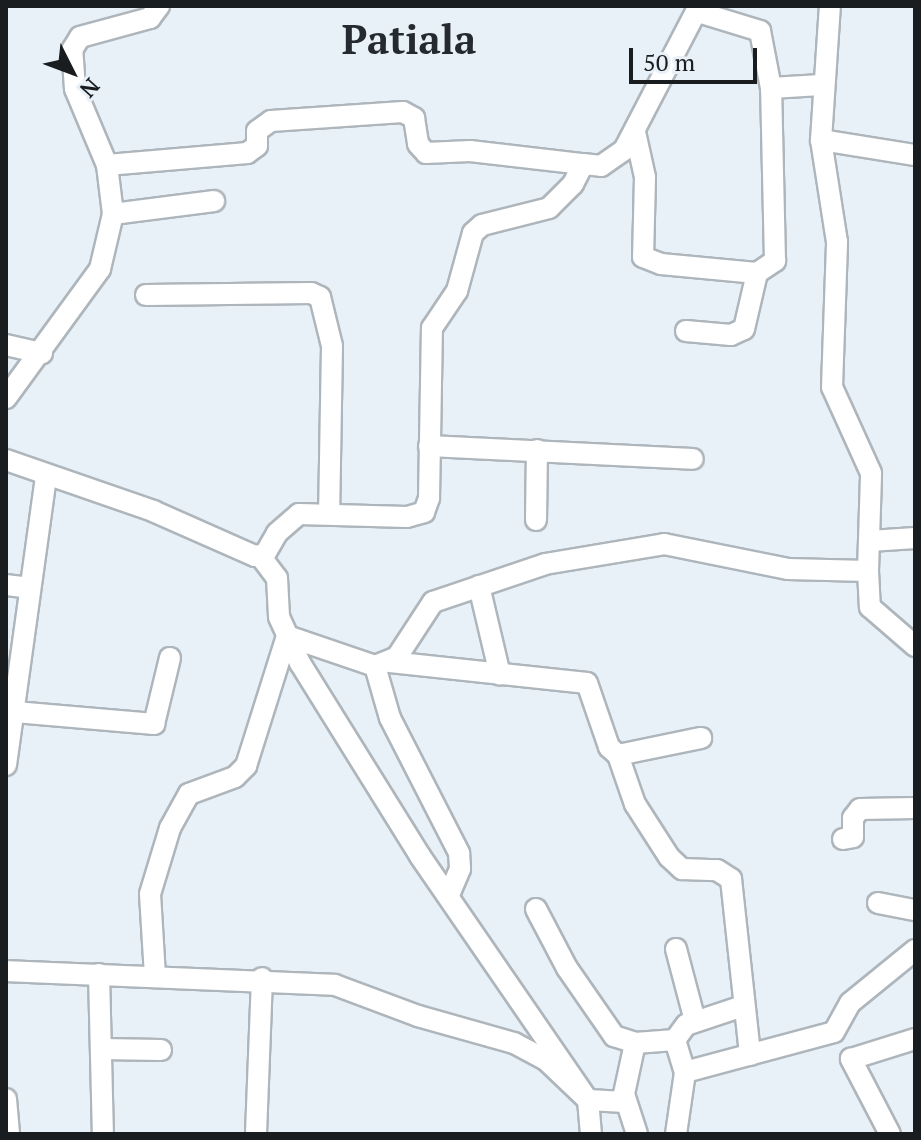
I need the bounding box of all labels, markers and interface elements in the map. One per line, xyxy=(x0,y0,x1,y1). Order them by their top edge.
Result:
district label: Patiala xyxy=(342,15,476,63)
north arrow xyxy=(32,32,112,112)
scale bar xyxy=(633,32,761,82)
text: 50 m xyxy=(643,46,695,78)
text: N xyxy=(74,72,107,104)

